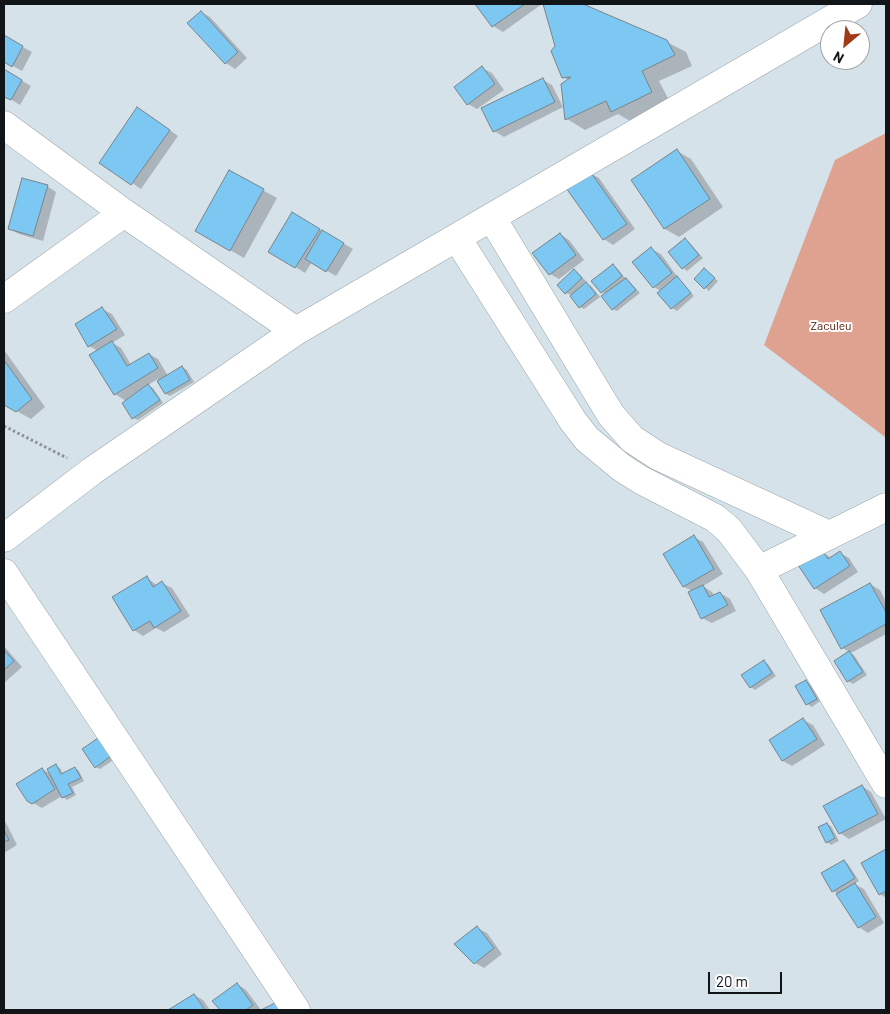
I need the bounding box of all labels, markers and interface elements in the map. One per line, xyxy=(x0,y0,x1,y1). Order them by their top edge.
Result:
north arrow xyxy=(820,20,870,70)
text: N xyxy=(830,48,846,67)
park label: Zaculeu xyxy=(811,319,851,333)
scale bar xyxy=(710,962,784,994)
text: 20 m xyxy=(716,972,748,990)

